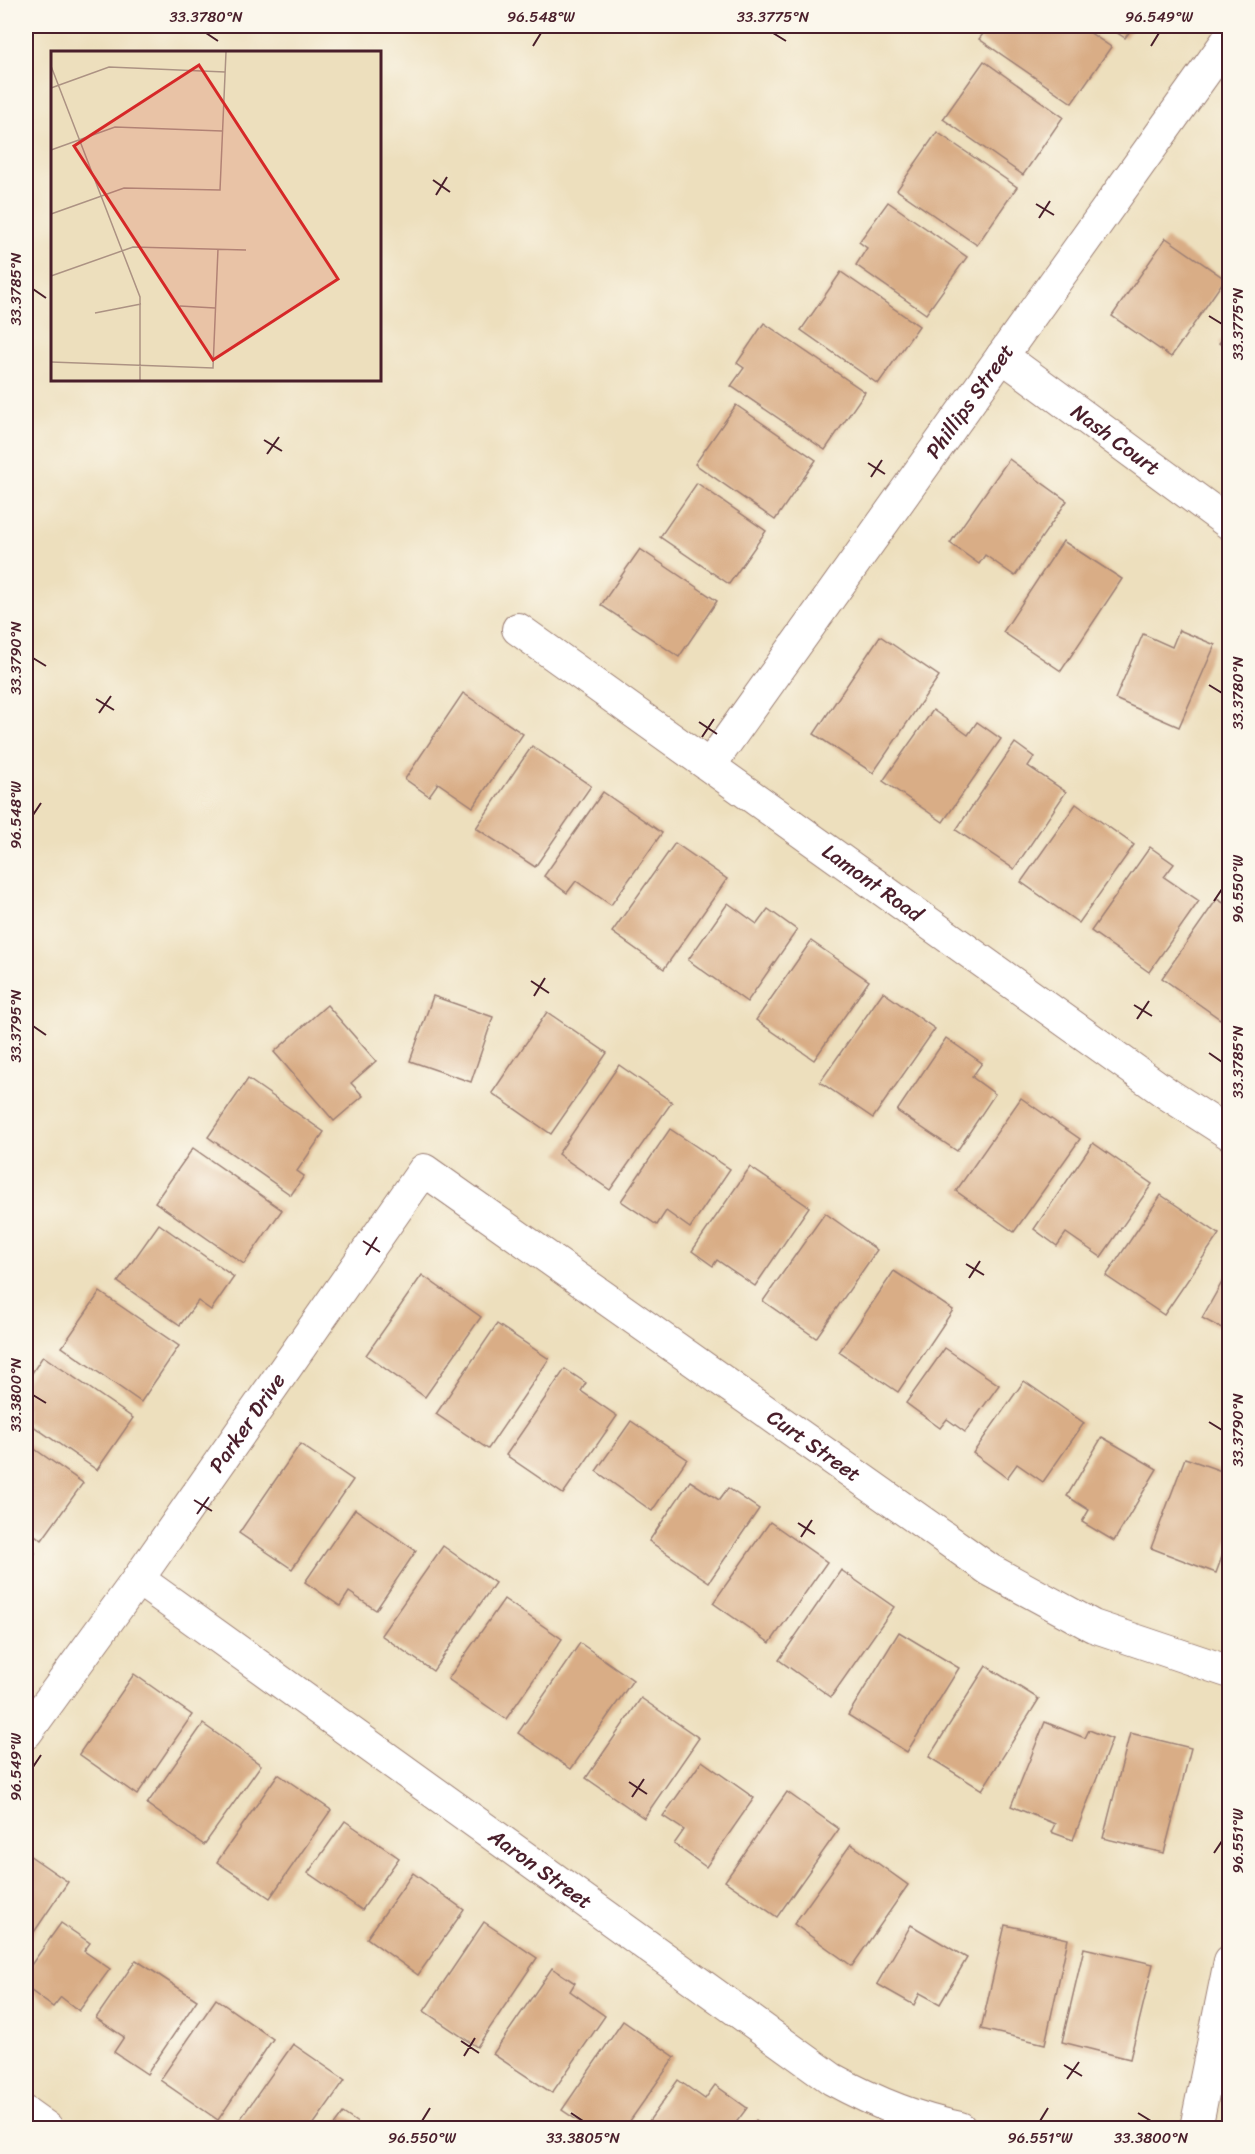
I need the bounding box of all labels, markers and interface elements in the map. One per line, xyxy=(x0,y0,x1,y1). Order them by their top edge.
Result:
text: 33.3780°N xyxy=(169,4,243,30)
text: 96.548°W xyxy=(507,4,575,30)
text: 33.3775°N xyxy=(737,4,810,30)
text: 96.549°W xyxy=(1125,4,1193,30)
inset map xyxy=(51,51,381,381)
text: 33.3785°N xyxy=(3,252,29,325)
text: 33.3775°N xyxy=(1225,287,1251,360)
street label: Phillips Street xyxy=(915,335,1024,467)
street label: Nash Court xyxy=(1062,393,1169,486)
text: 33.3790°N xyxy=(3,621,29,695)
text: 33.3780°N xyxy=(1225,656,1251,730)
text: 96.548°W xyxy=(3,781,29,849)
street label: Lamont Road xyxy=(814,833,933,933)
text: 96.550°W xyxy=(1225,855,1251,923)
text: 33.3795°N xyxy=(3,989,29,1063)
text: 33.3785°N xyxy=(1225,1025,1251,1098)
text: 33.3800°N xyxy=(3,1357,29,1432)
street label: Parker Drive xyxy=(199,1364,296,1481)
text: 33.3790°N xyxy=(1225,1393,1251,1467)
street label: Curt Street xyxy=(759,1399,869,1492)
text: 96.549°W xyxy=(3,1733,29,1801)
text: 96.551°W xyxy=(1225,1808,1251,1874)
street label: Aaron Street xyxy=(479,1818,601,1920)
text: 96.550°W xyxy=(388,2125,456,2151)
text: 33.3805°N xyxy=(546,2125,620,2151)
text: 96.551°W xyxy=(1007,2125,1073,2151)
text: 33.3800°N xyxy=(1114,2125,1189,2151)

